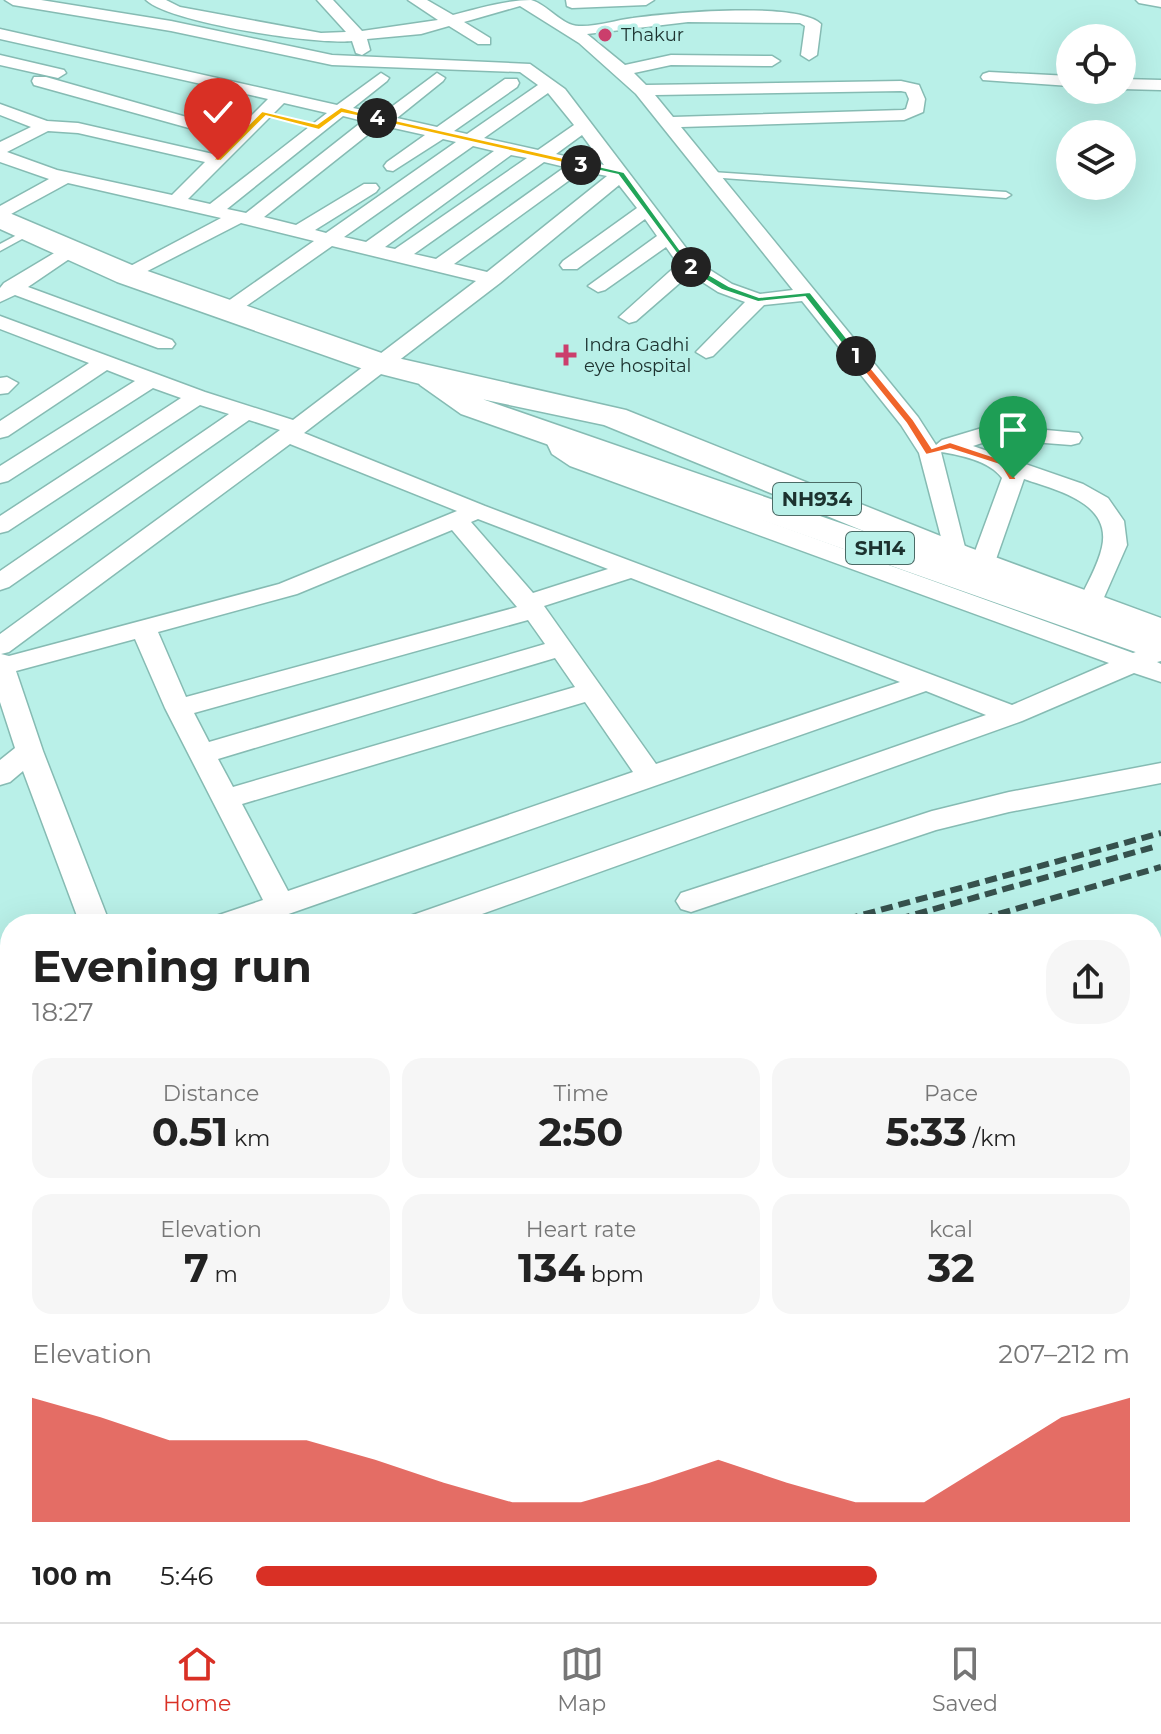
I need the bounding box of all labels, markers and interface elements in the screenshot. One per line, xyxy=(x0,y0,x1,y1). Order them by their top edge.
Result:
place label: Thakur xyxy=(621,24,684,46)
map controls xyxy=(1056,24,1136,200)
button: locate xyxy=(1056,24,1136,104)
marker: Thakur xyxy=(596,26,614,44)
pin xyxy=(184,78,252,160)
icon: check xyxy=(196,90,240,134)
pin: 4 xyxy=(357,98,397,138)
text: 4 xyxy=(369,104,385,131)
button: layers xyxy=(1056,120,1136,200)
pin: 3 xyxy=(561,145,601,185)
text: 3 xyxy=(574,151,588,178)
pin: 2 xyxy=(671,247,711,287)
text: 2 xyxy=(685,253,697,280)
place label: Indra Gadhi eye hospital xyxy=(584,334,691,377)
pin: 1 xyxy=(836,336,876,376)
text: 1 xyxy=(852,342,860,369)
marker: Indra Gadhi eye hospital xyxy=(555,344,577,366)
pin xyxy=(979,396,1047,478)
icon: arrive xyxy=(991,408,1035,452)
road number: NH934 xyxy=(773,483,861,515)
road number: SH14 xyxy=(846,532,914,564)
text: Evening run xyxy=(32,939,312,993)
button: share xyxy=(1046,940,1130,1024)
text: 18:27 xyxy=(32,996,94,1028)
text: Distance xyxy=(163,1080,259,1107)
text: Time xyxy=(553,1080,609,1107)
text: Pace xyxy=(924,1080,978,1107)
text: 0.51 xyxy=(152,1107,228,1156)
text: 2:50 xyxy=(538,1107,624,1156)
text: 5:33 xyxy=(885,1107,967,1156)
text: km xyxy=(228,1125,270,1152)
text: /km xyxy=(967,1125,1017,1152)
text: Elevation xyxy=(160,1216,262,1243)
text: Heart rate xyxy=(526,1216,636,1243)
text: kcal xyxy=(929,1216,973,1243)
text: 7 xyxy=(184,1243,209,1292)
text: 134 xyxy=(518,1243,585,1292)
text: 32 xyxy=(927,1243,975,1292)
text: m xyxy=(209,1261,238,1288)
text: bpm xyxy=(585,1261,644,1288)
text: Elevation xyxy=(32,1338,152,1370)
text: 207–212 m xyxy=(998,1338,1130,1370)
text: 100 m xyxy=(32,1560,112,1592)
text: 5:46 xyxy=(160,1560,213,1592)
tab: Home xyxy=(163,1642,231,1717)
tab: Map xyxy=(557,1642,606,1717)
tab: Saved xyxy=(932,1642,998,1717)

